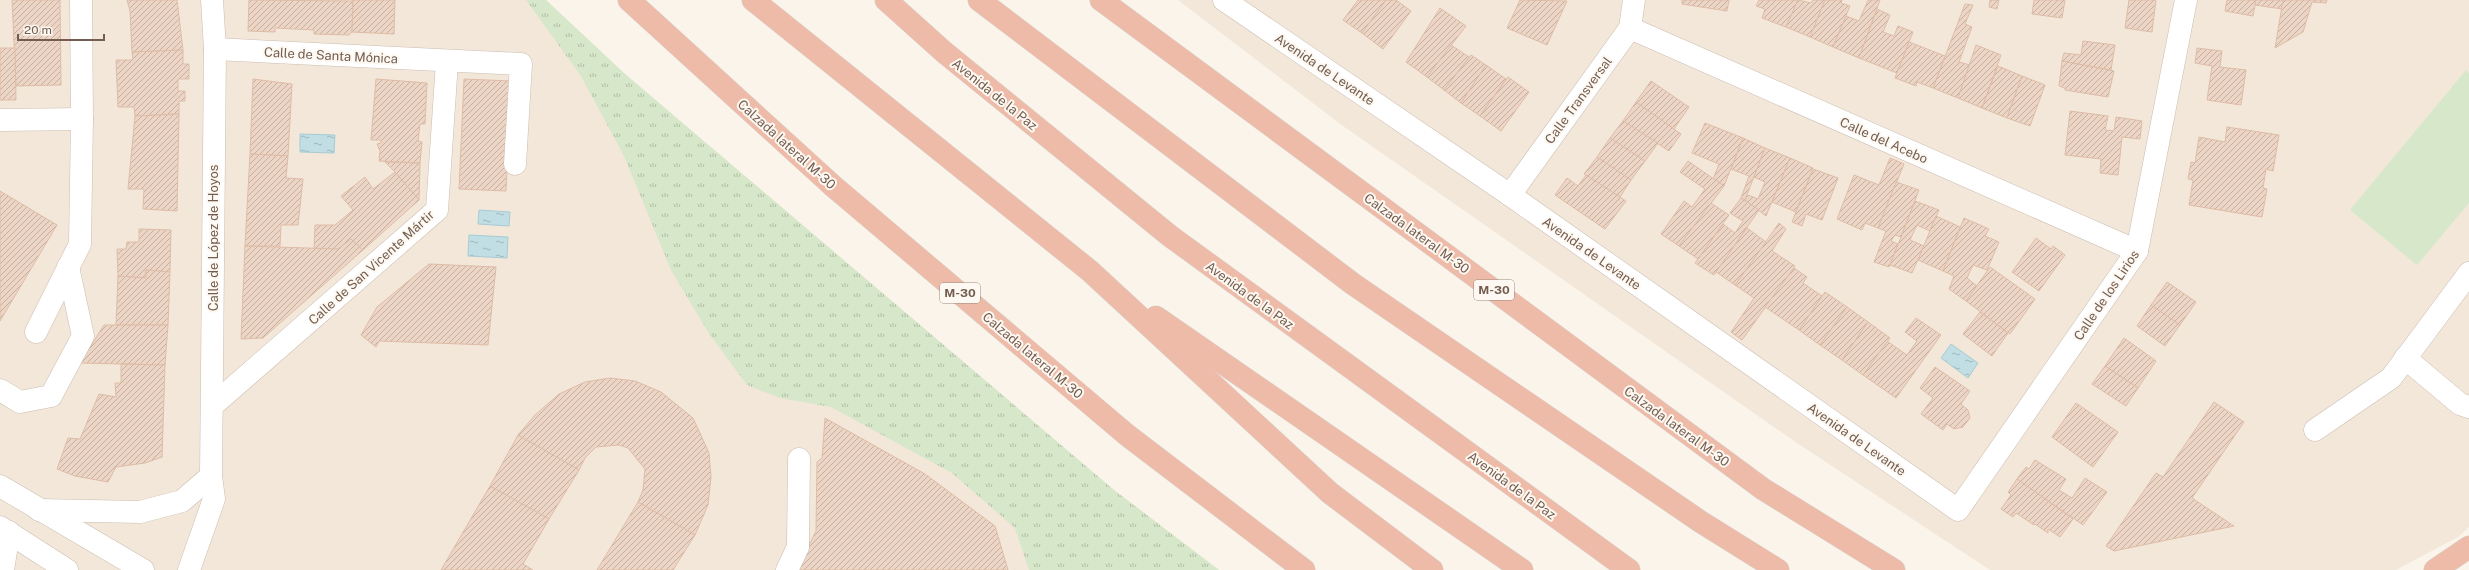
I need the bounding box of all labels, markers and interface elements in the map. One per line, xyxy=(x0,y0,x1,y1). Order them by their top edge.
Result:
scale bar xyxy=(18,16,104,42)
text: 20 m xyxy=(24,23,52,37)
street label: Avenida de Levante xyxy=(1272,31,1377,108)
street label: Calle de Santa Mónica xyxy=(264,45,398,66)
street label: Calle Transversal xyxy=(1542,54,1615,147)
street label: Avenida de la Paz xyxy=(949,56,1040,133)
street label: Calzada lateral M-30 xyxy=(735,97,839,192)
street label: Calle del Acebo xyxy=(1838,114,1930,167)
street label: Calle de López de Hoyos xyxy=(206,165,221,311)
street label: Calzada lateral M-30 xyxy=(1361,190,1472,277)
street label: Calle de San Vicente Mártir xyxy=(305,207,437,328)
street label: Avenida de Levante xyxy=(1540,214,1644,293)
street label: Calle de los Lirios xyxy=(2071,247,2142,343)
street label: Avenida de la Paz xyxy=(1203,259,1297,332)
road number: M-30 xyxy=(1474,280,1514,300)
road number: M-30 xyxy=(940,283,980,303)
street label: Calzada lateral M-30 xyxy=(979,309,1086,402)
street label: Calzada lateral M-30 xyxy=(1621,383,1732,470)
street label: Avenida de Levante xyxy=(1805,400,1909,479)
street label: Avenida de la Paz xyxy=(1465,449,1559,522)

